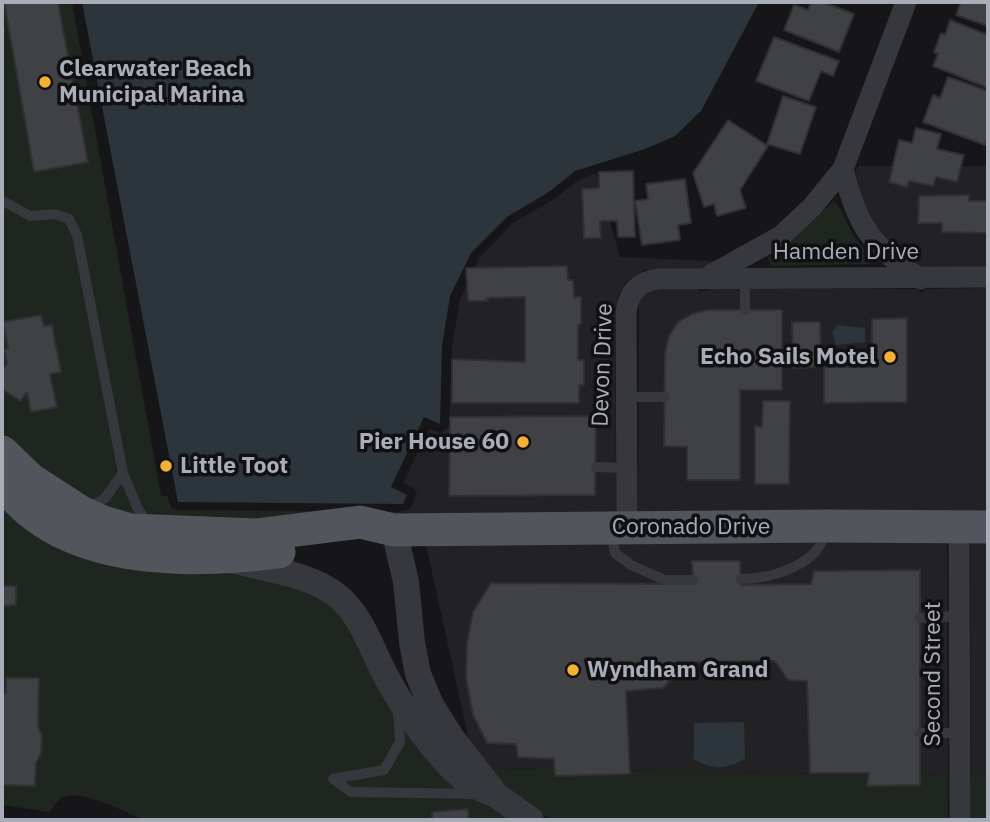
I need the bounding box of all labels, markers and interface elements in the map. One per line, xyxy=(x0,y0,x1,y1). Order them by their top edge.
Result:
place label: Clearwater Beach Municipal Marina xyxy=(59,55,252,109)
marker: Clearwater Beach Municipal Marina xyxy=(37,74,53,90)
street label: Hamden Drive xyxy=(773,238,919,266)
street label: Devon Drive xyxy=(587,303,619,427)
place label: Echo Sails Motel xyxy=(700,343,876,371)
marker: Echo Sails Motel xyxy=(882,349,898,365)
place label: Pier House 60 xyxy=(359,428,509,456)
marker: Pier House 60 xyxy=(515,434,531,450)
place label: Little Toot xyxy=(180,452,288,480)
marker: Little Toot xyxy=(158,458,174,474)
street label: Coronado Drive xyxy=(612,513,770,541)
street label: Second Street xyxy=(919,601,947,747)
place label: Wyndham Grand xyxy=(587,656,768,684)
marker: Wyndham Grand xyxy=(565,662,581,678)

